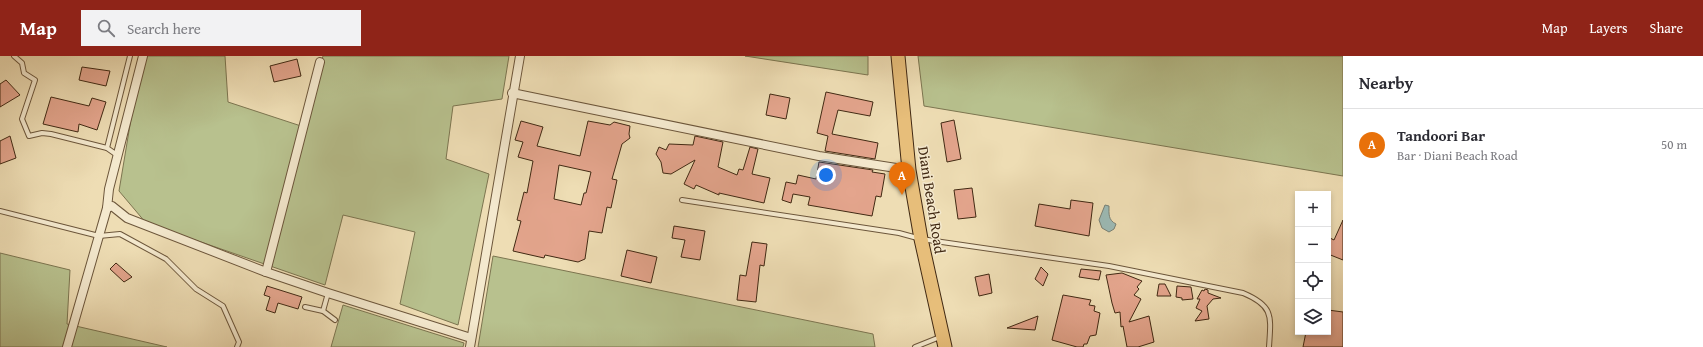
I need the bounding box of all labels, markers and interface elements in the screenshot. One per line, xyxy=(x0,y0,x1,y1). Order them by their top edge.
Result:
search box xyxy=(81,10,361,46)
text: Map xyxy=(20,14,57,42)
icon: search xyxy=(95,17,117,39)
text: Search here xyxy=(127,18,201,39)
text: Map xyxy=(1542,18,1568,38)
text: Layers xyxy=(1590,18,1628,38)
text: Share xyxy=(1650,18,1683,38)
text: Nearby xyxy=(1359,70,1413,95)
text: Tandoori Bar xyxy=(1397,125,1485,146)
text: A xyxy=(1368,135,1376,154)
text: 50 m xyxy=(1661,135,1687,154)
street label: Diani Beach Road xyxy=(913,145,951,255)
text: Bar · Diani Beach Road xyxy=(1397,146,1518,165)
pin: A xyxy=(889,162,915,195)
your location xyxy=(816,165,836,185)
map controls xyxy=(1295,191,1331,335)
button: + xyxy=(1295,191,1331,227)
button: − xyxy=(1295,227,1331,263)
button: locate xyxy=(1295,263,1331,299)
button: layers xyxy=(1295,299,1331,335)

